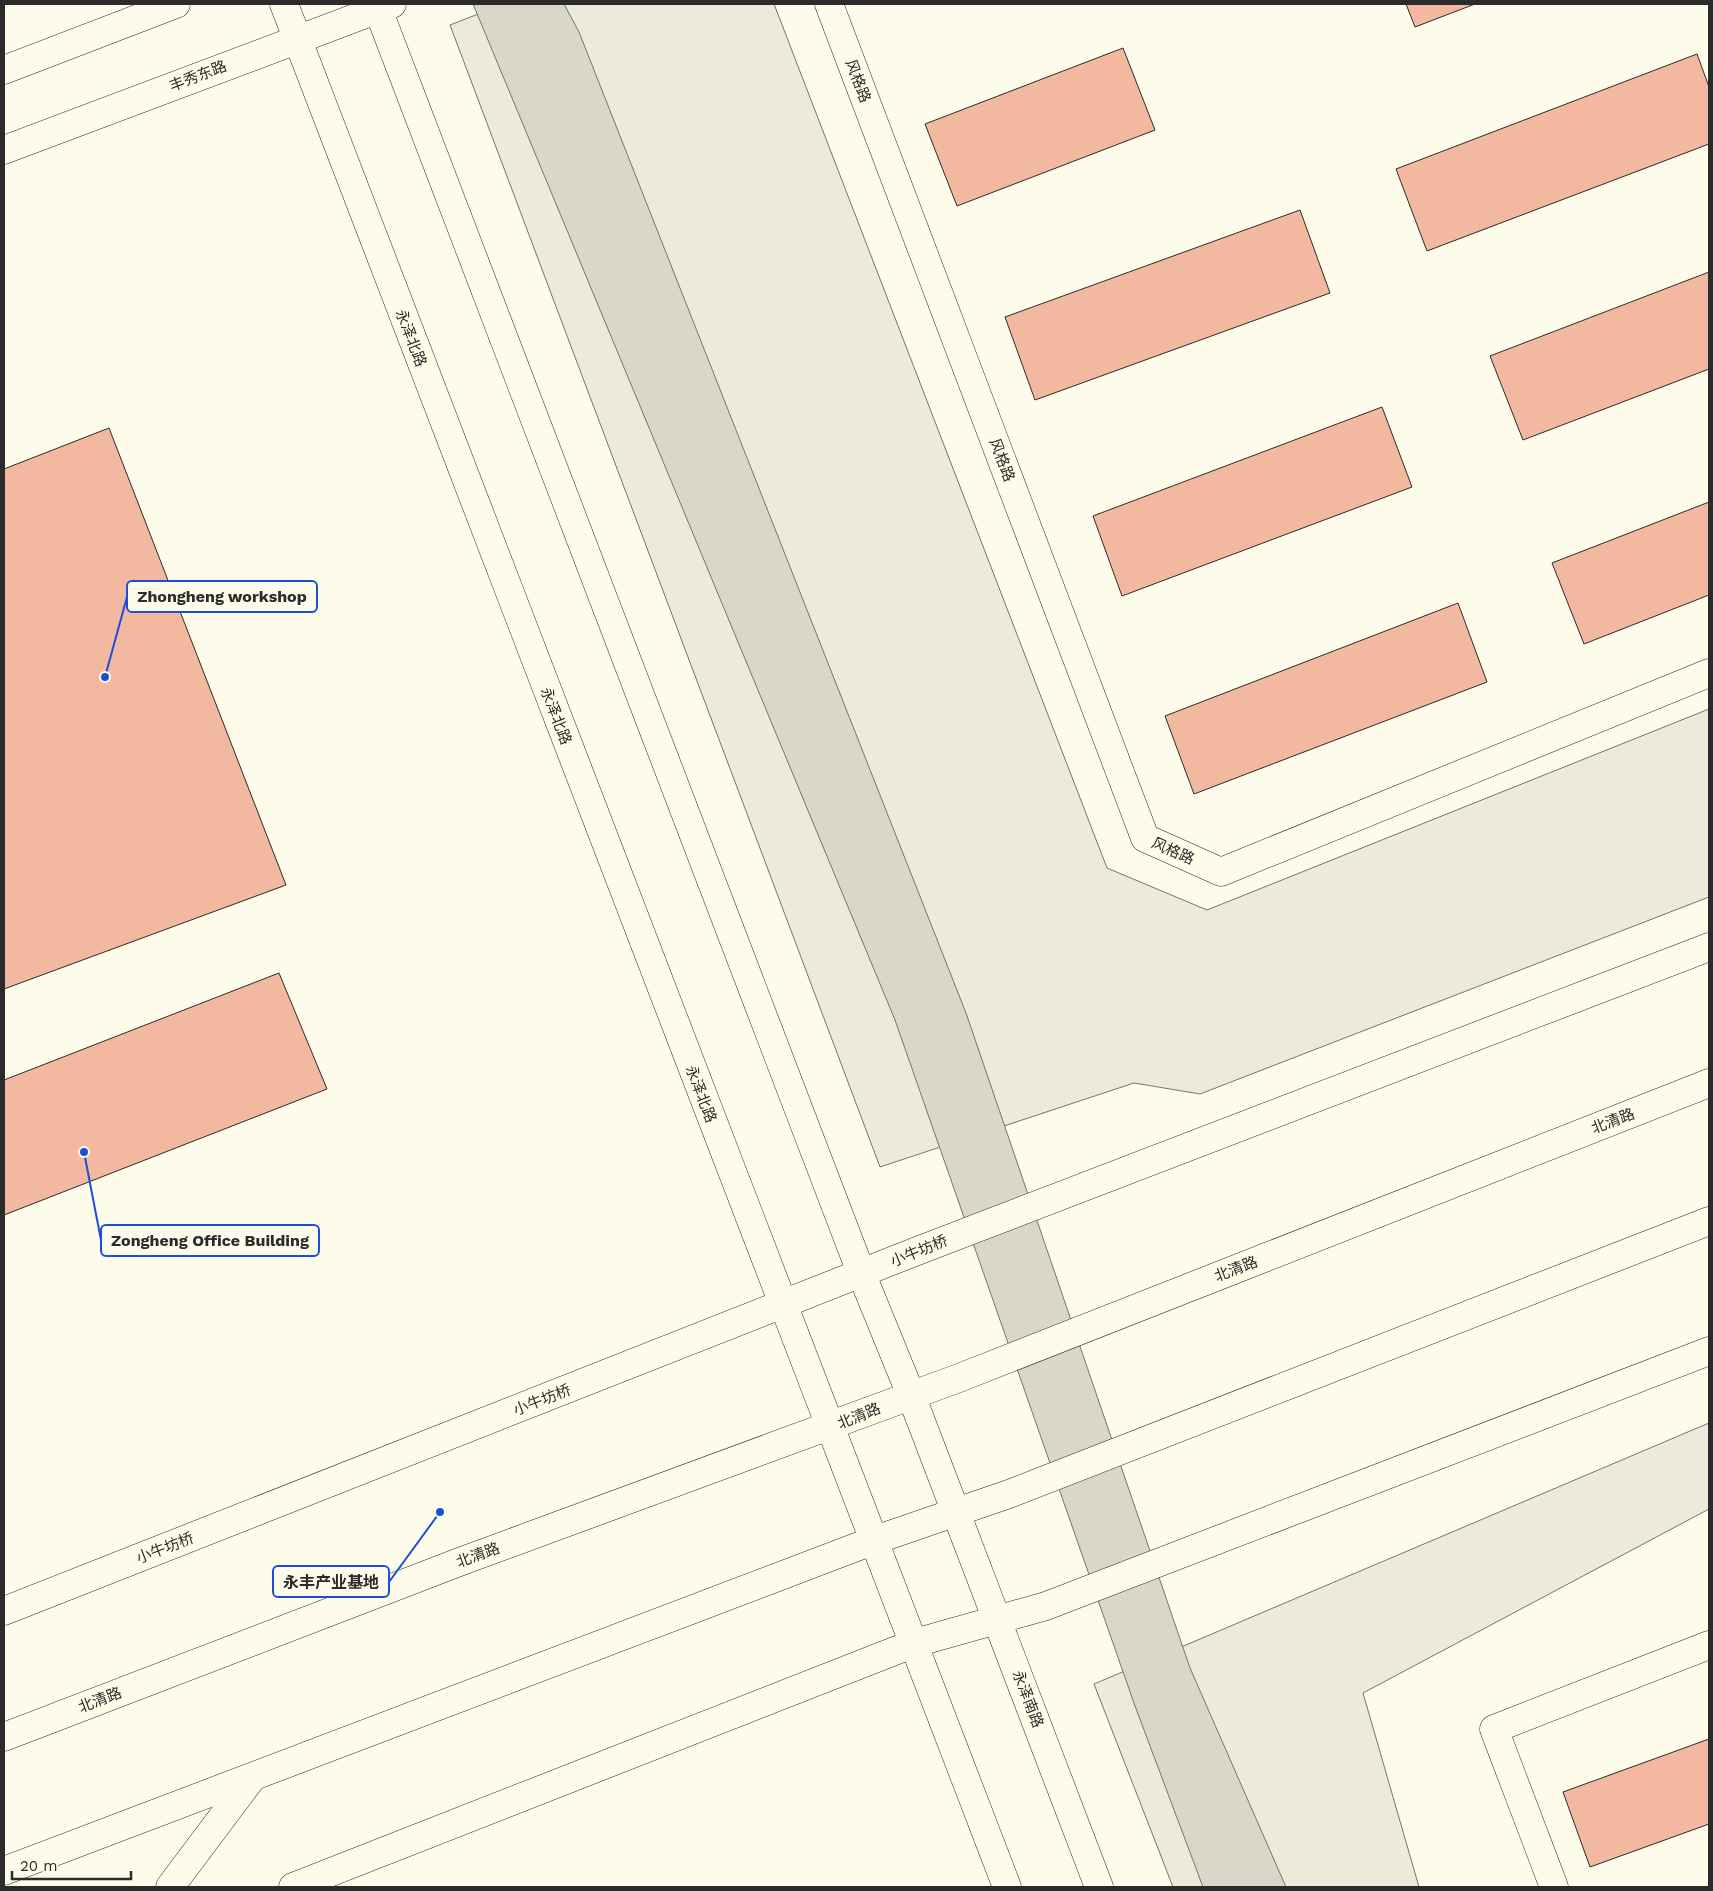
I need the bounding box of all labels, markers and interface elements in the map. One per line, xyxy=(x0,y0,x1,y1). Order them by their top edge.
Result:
street label: 丰秀东路 xyxy=(167,57,229,95)
street label: 风格路 xyxy=(842,57,874,105)
street label: 永泽北路 xyxy=(392,307,430,369)
street label: 风格路 xyxy=(986,436,1018,484)
callout: Zhongheng workshop xyxy=(127,581,317,612)
text: Zhongheng workshop xyxy=(137,587,307,606)
street label: 永泽北路 xyxy=(537,685,575,747)
street label: 风格路 xyxy=(1149,834,1197,868)
street label: 永泽北路 xyxy=(682,1063,720,1125)
street label: 北清路 xyxy=(1589,1105,1637,1137)
callout: Zongheng Office Building xyxy=(101,1225,319,1256)
text: Zongheng Office Building xyxy=(111,1231,309,1250)
street label: 小牛坊桥 xyxy=(888,1231,950,1271)
street label: 北清路 xyxy=(1212,1253,1260,1285)
street label: 小牛坊桥 xyxy=(511,1381,573,1419)
street label: 北清路 xyxy=(835,1399,883,1433)
street label: 小牛坊桥 xyxy=(134,1529,196,1567)
street label: 北清路 xyxy=(454,1539,502,1571)
callout: 永丰产业基地 xyxy=(273,1566,389,1597)
text: 永丰产业基地 xyxy=(283,1573,379,1592)
street label: 永泽南路 xyxy=(1009,1668,1047,1730)
street label: 北清路 xyxy=(76,1684,124,1716)
scale bar xyxy=(12,1848,131,1880)
text: 20 m xyxy=(20,1857,58,1875)

